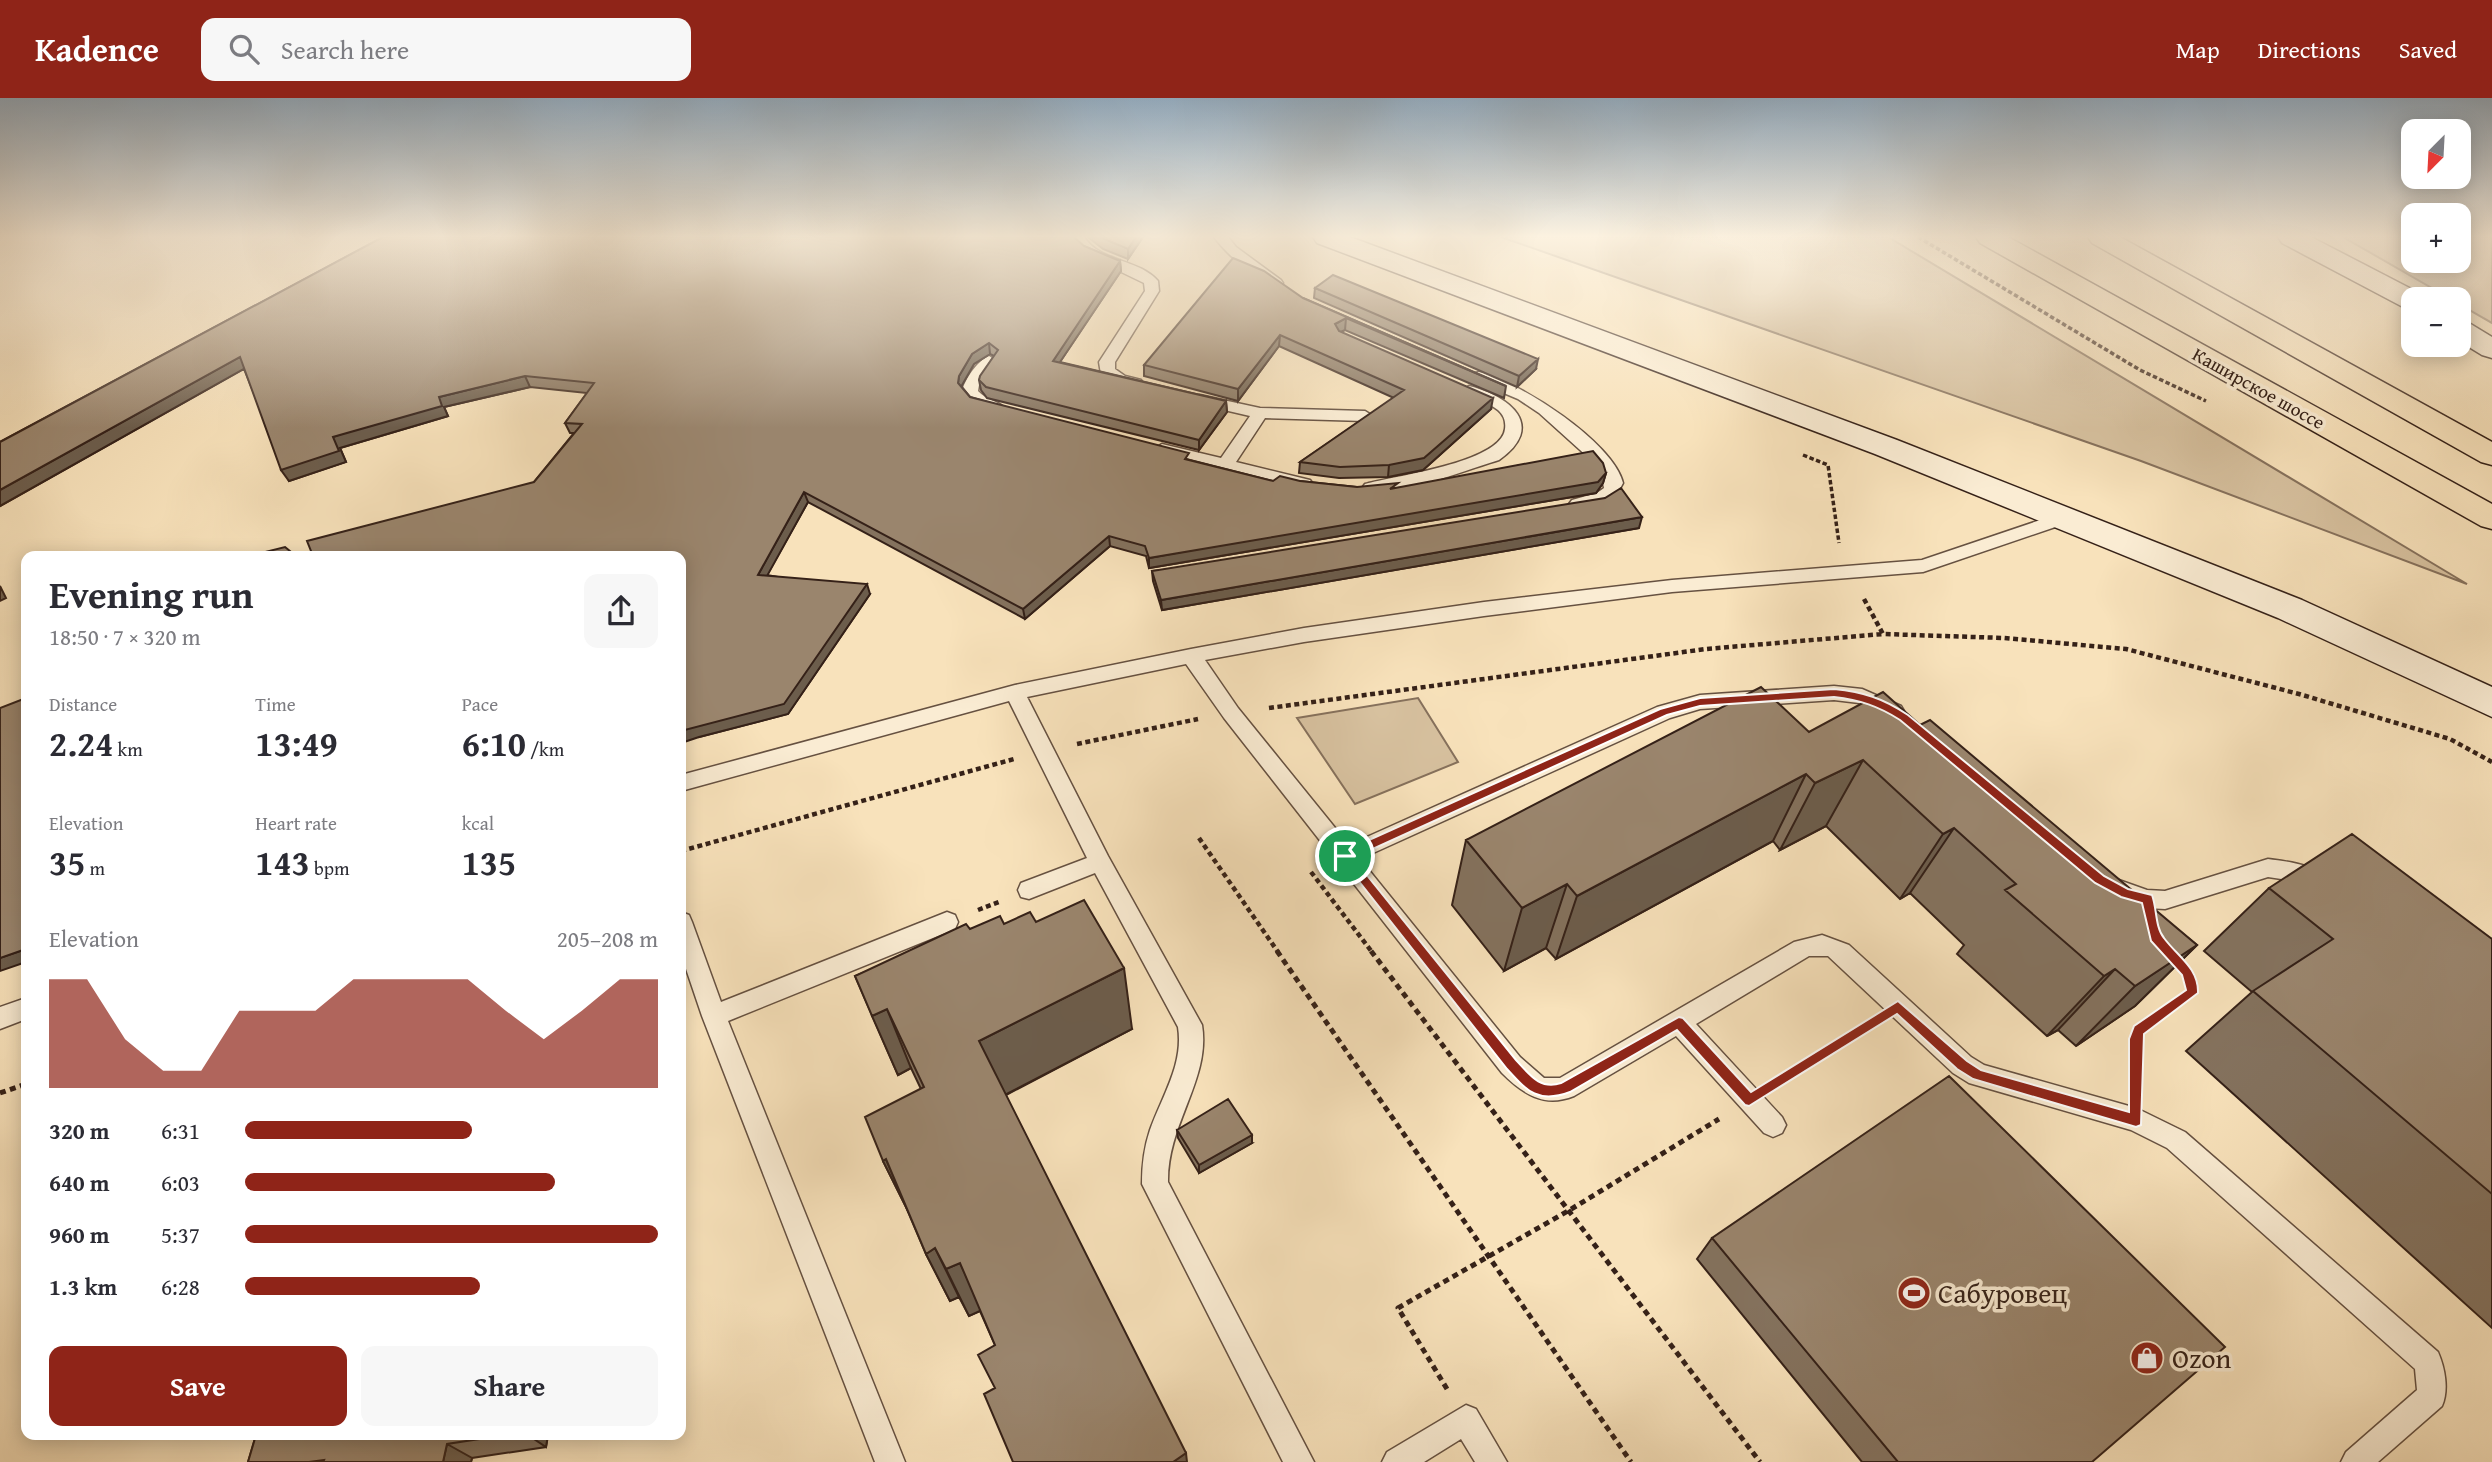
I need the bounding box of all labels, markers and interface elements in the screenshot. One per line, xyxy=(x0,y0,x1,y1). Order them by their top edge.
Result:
search box xyxy=(201,18,691,81)
text: Kadence xyxy=(35,25,159,73)
icon: search xyxy=(225,30,263,68)
text: Search here xyxy=(281,30,409,69)
text: Map xyxy=(2176,32,2220,67)
text: Directions xyxy=(2258,32,2361,67)
text: Saved xyxy=(2399,32,2457,67)
north arrow xyxy=(2401,119,2471,189)
map controls xyxy=(2401,119,2471,357)
button: + xyxy=(2401,203,2471,273)
button: − xyxy=(2401,287,2471,357)
street label: Каширское шоссе xyxy=(2188,340,2330,436)
text: Evening run xyxy=(49,566,253,622)
button: share xyxy=(584,574,658,648)
text: 18:50 · 7 × 320 m xyxy=(49,620,201,653)
text: Distance xyxy=(49,690,117,718)
text: Time xyxy=(255,690,296,718)
text: Pace xyxy=(462,690,498,718)
text: 2.24 xyxy=(49,718,113,769)
text: 13:49 xyxy=(255,718,338,769)
text: 6:10 xyxy=(462,718,526,769)
text: km xyxy=(113,735,143,763)
text: /km xyxy=(526,735,564,763)
text: Elevation xyxy=(49,809,123,837)
text: Heart rate xyxy=(255,809,337,837)
text: kcal xyxy=(462,809,494,837)
pin xyxy=(1315,826,1375,886)
text: 35 xyxy=(49,837,85,888)
text: 143 xyxy=(255,837,310,888)
text: 135 xyxy=(462,837,516,888)
icon: arrive xyxy=(1326,837,1364,875)
text: m xyxy=(85,854,105,882)
text: bpm xyxy=(310,854,350,882)
text: Elevation xyxy=(49,922,139,955)
text: 205–208 m xyxy=(557,922,658,955)
text: 320 m xyxy=(49,1114,110,1147)
text: 6:31 xyxy=(161,1114,200,1147)
text: 640 m xyxy=(49,1166,110,1199)
text: 6:03 xyxy=(161,1166,200,1199)
text: 960 m xyxy=(49,1218,110,1251)
text: 5:37 xyxy=(161,1218,200,1251)
text: 1.3 km xyxy=(49,1270,117,1303)
text: 6:28 xyxy=(161,1270,200,1303)
place label: Сабуровец xyxy=(1938,1272,2067,1313)
sports icon: Сабуровец xyxy=(1895,1274,1933,1312)
place label: Ozon xyxy=(2172,1337,2232,1378)
shop icon: Ozon xyxy=(2128,1339,2166,1377)
button: Save xyxy=(49,1346,347,1426)
button: Share xyxy=(361,1346,658,1426)

